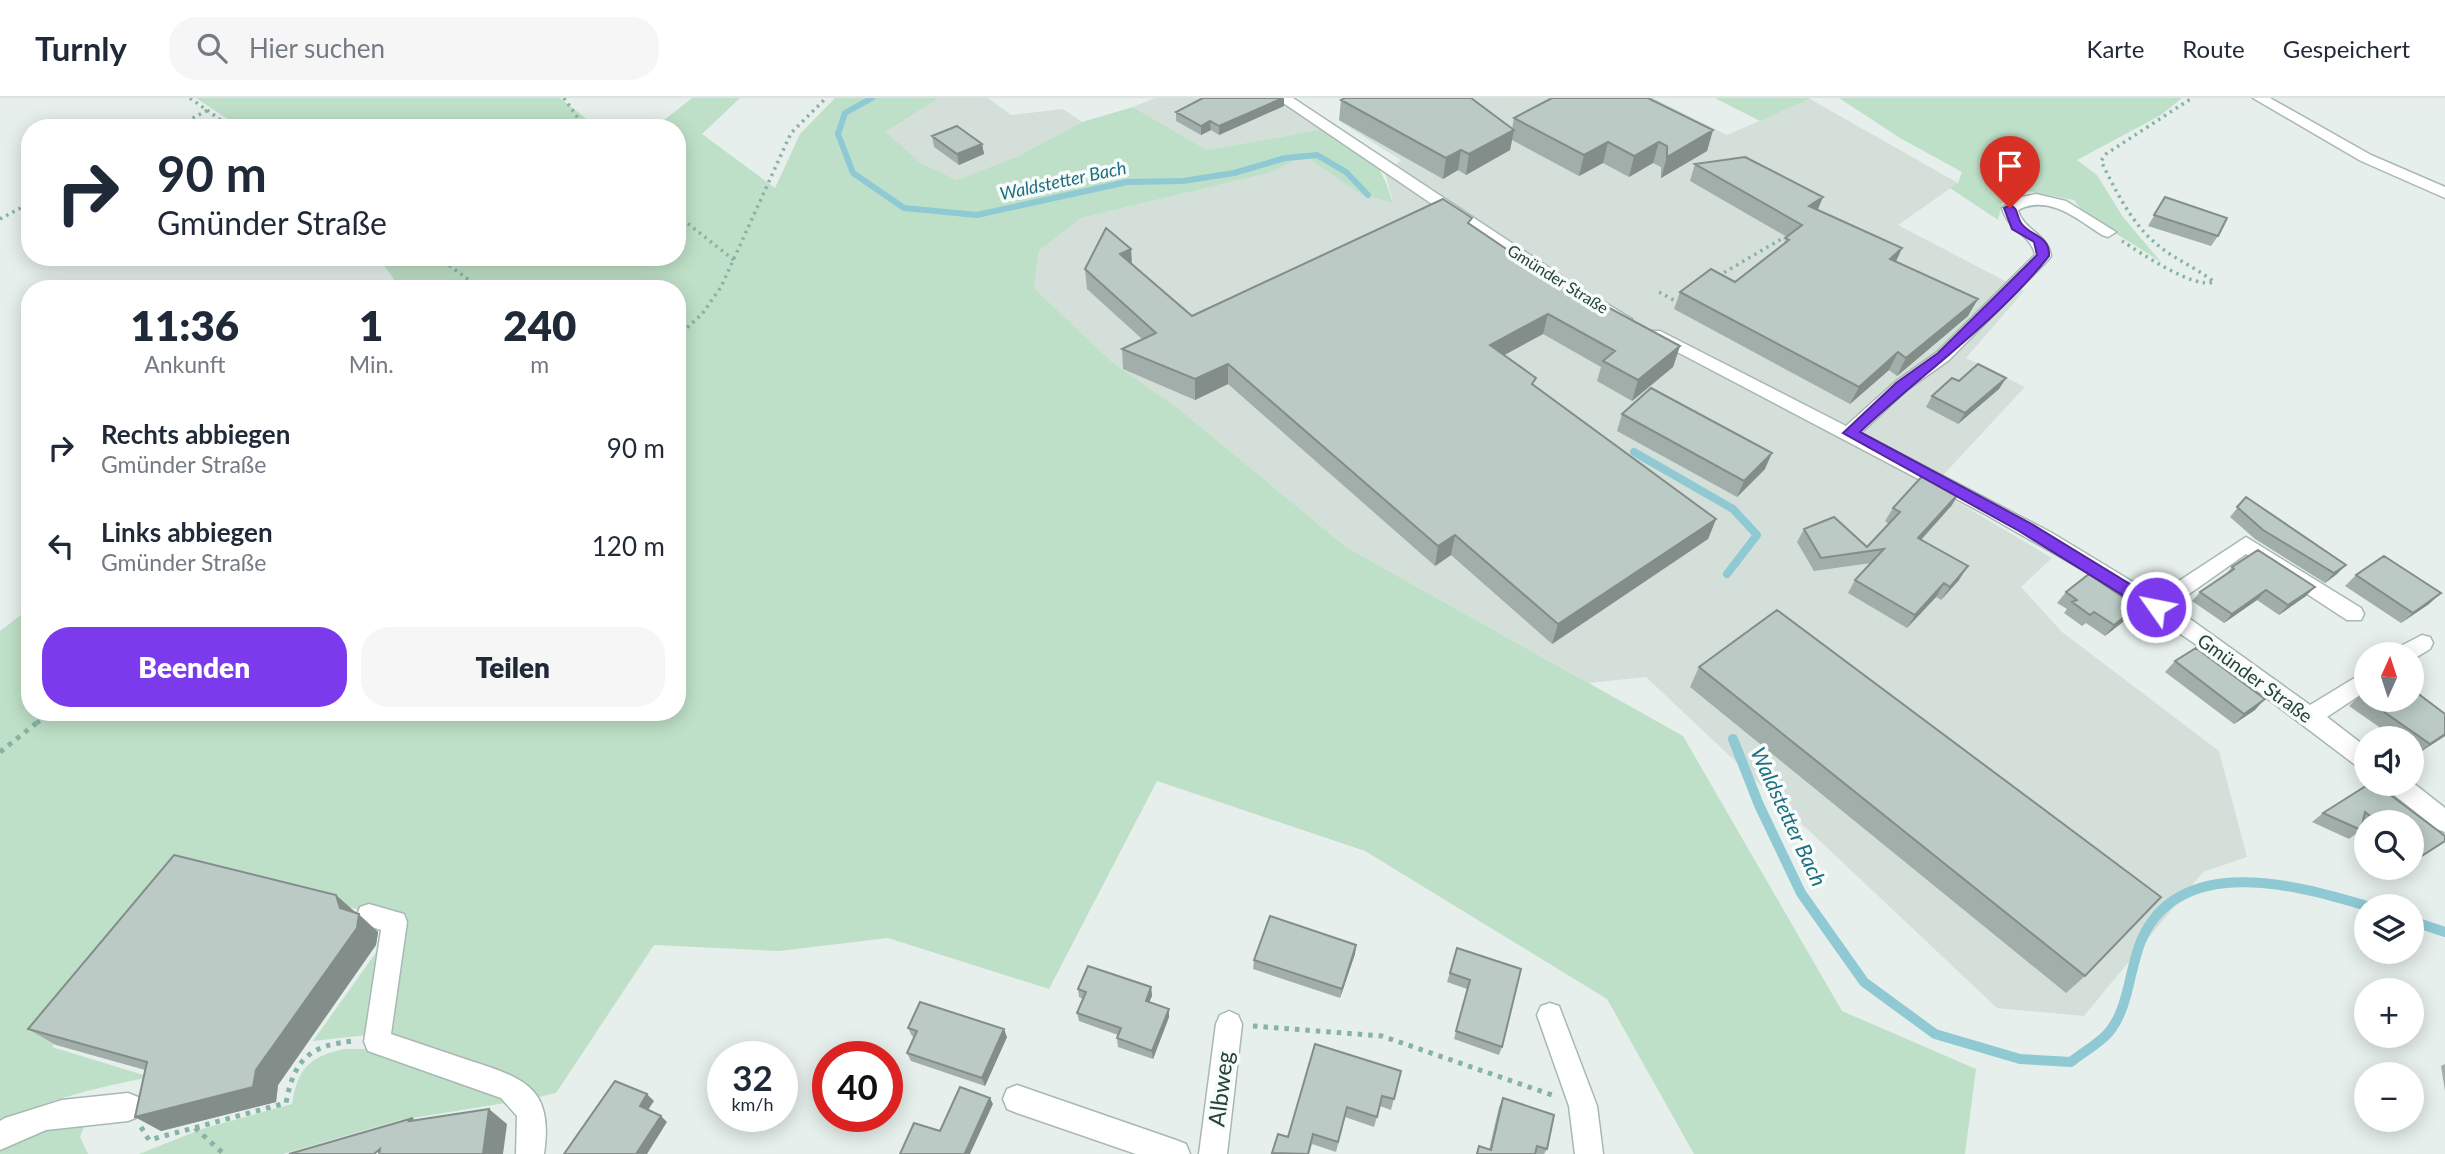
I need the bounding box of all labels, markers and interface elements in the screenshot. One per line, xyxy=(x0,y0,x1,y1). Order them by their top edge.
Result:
search box xyxy=(169,17,659,80)
text: Turnly xyxy=(35,28,127,68)
icon: search xyxy=(193,29,231,67)
text: Hier suchen xyxy=(249,32,385,64)
text: Karte xyxy=(2087,34,2144,63)
text: Route xyxy=(2182,34,2245,63)
text: Gespeichert xyxy=(2283,34,2410,63)
pin xyxy=(1980,136,2040,208)
text: 90 m xyxy=(157,144,267,202)
icon: right xyxy=(42,147,133,238)
icon: arrive xyxy=(1991,147,2029,185)
water label: Waldstetter Bach xyxy=(998,156,1128,204)
text: Gmünder Straße xyxy=(157,203,387,242)
street label: Gmünder Straße xyxy=(1504,240,1612,317)
text: 11:36 xyxy=(131,300,239,350)
text: 1 xyxy=(359,300,383,350)
text: 240 xyxy=(503,300,576,350)
text: Ankunft xyxy=(144,350,226,378)
text: Min. xyxy=(349,350,394,378)
text: m xyxy=(530,350,549,378)
text: Rechts abbiegen xyxy=(101,418,290,450)
icon: right xyxy=(42,429,80,467)
text: 90 m xyxy=(607,432,665,464)
text: Gmünder Straße xyxy=(101,450,266,478)
text: Links abbiegen xyxy=(101,516,273,548)
icon: left xyxy=(42,527,80,565)
text: 120 m xyxy=(592,530,665,562)
text: Gmünder Straße xyxy=(101,548,266,576)
position arrow xyxy=(2119,570,2193,644)
button: Beenden xyxy=(42,627,347,707)
button: Teilen xyxy=(361,627,665,707)
street label: Gmünder Straße xyxy=(2193,628,2317,727)
north arrow xyxy=(2354,642,2424,712)
map controls xyxy=(2354,642,2424,1132)
button: sound xyxy=(2354,726,2424,796)
water label: Waldstetter Bach xyxy=(1746,743,1832,890)
button: search xyxy=(2354,810,2424,880)
button: layers xyxy=(2354,894,2424,964)
button: + xyxy=(2354,978,2424,1048)
speed limit sign: 40 xyxy=(812,1041,903,1132)
street label: Albweg xyxy=(1201,1050,1239,1128)
text: 32 xyxy=(732,1056,773,1098)
button: − xyxy=(2354,1062,2424,1132)
text: km/h xyxy=(731,1093,774,1115)

